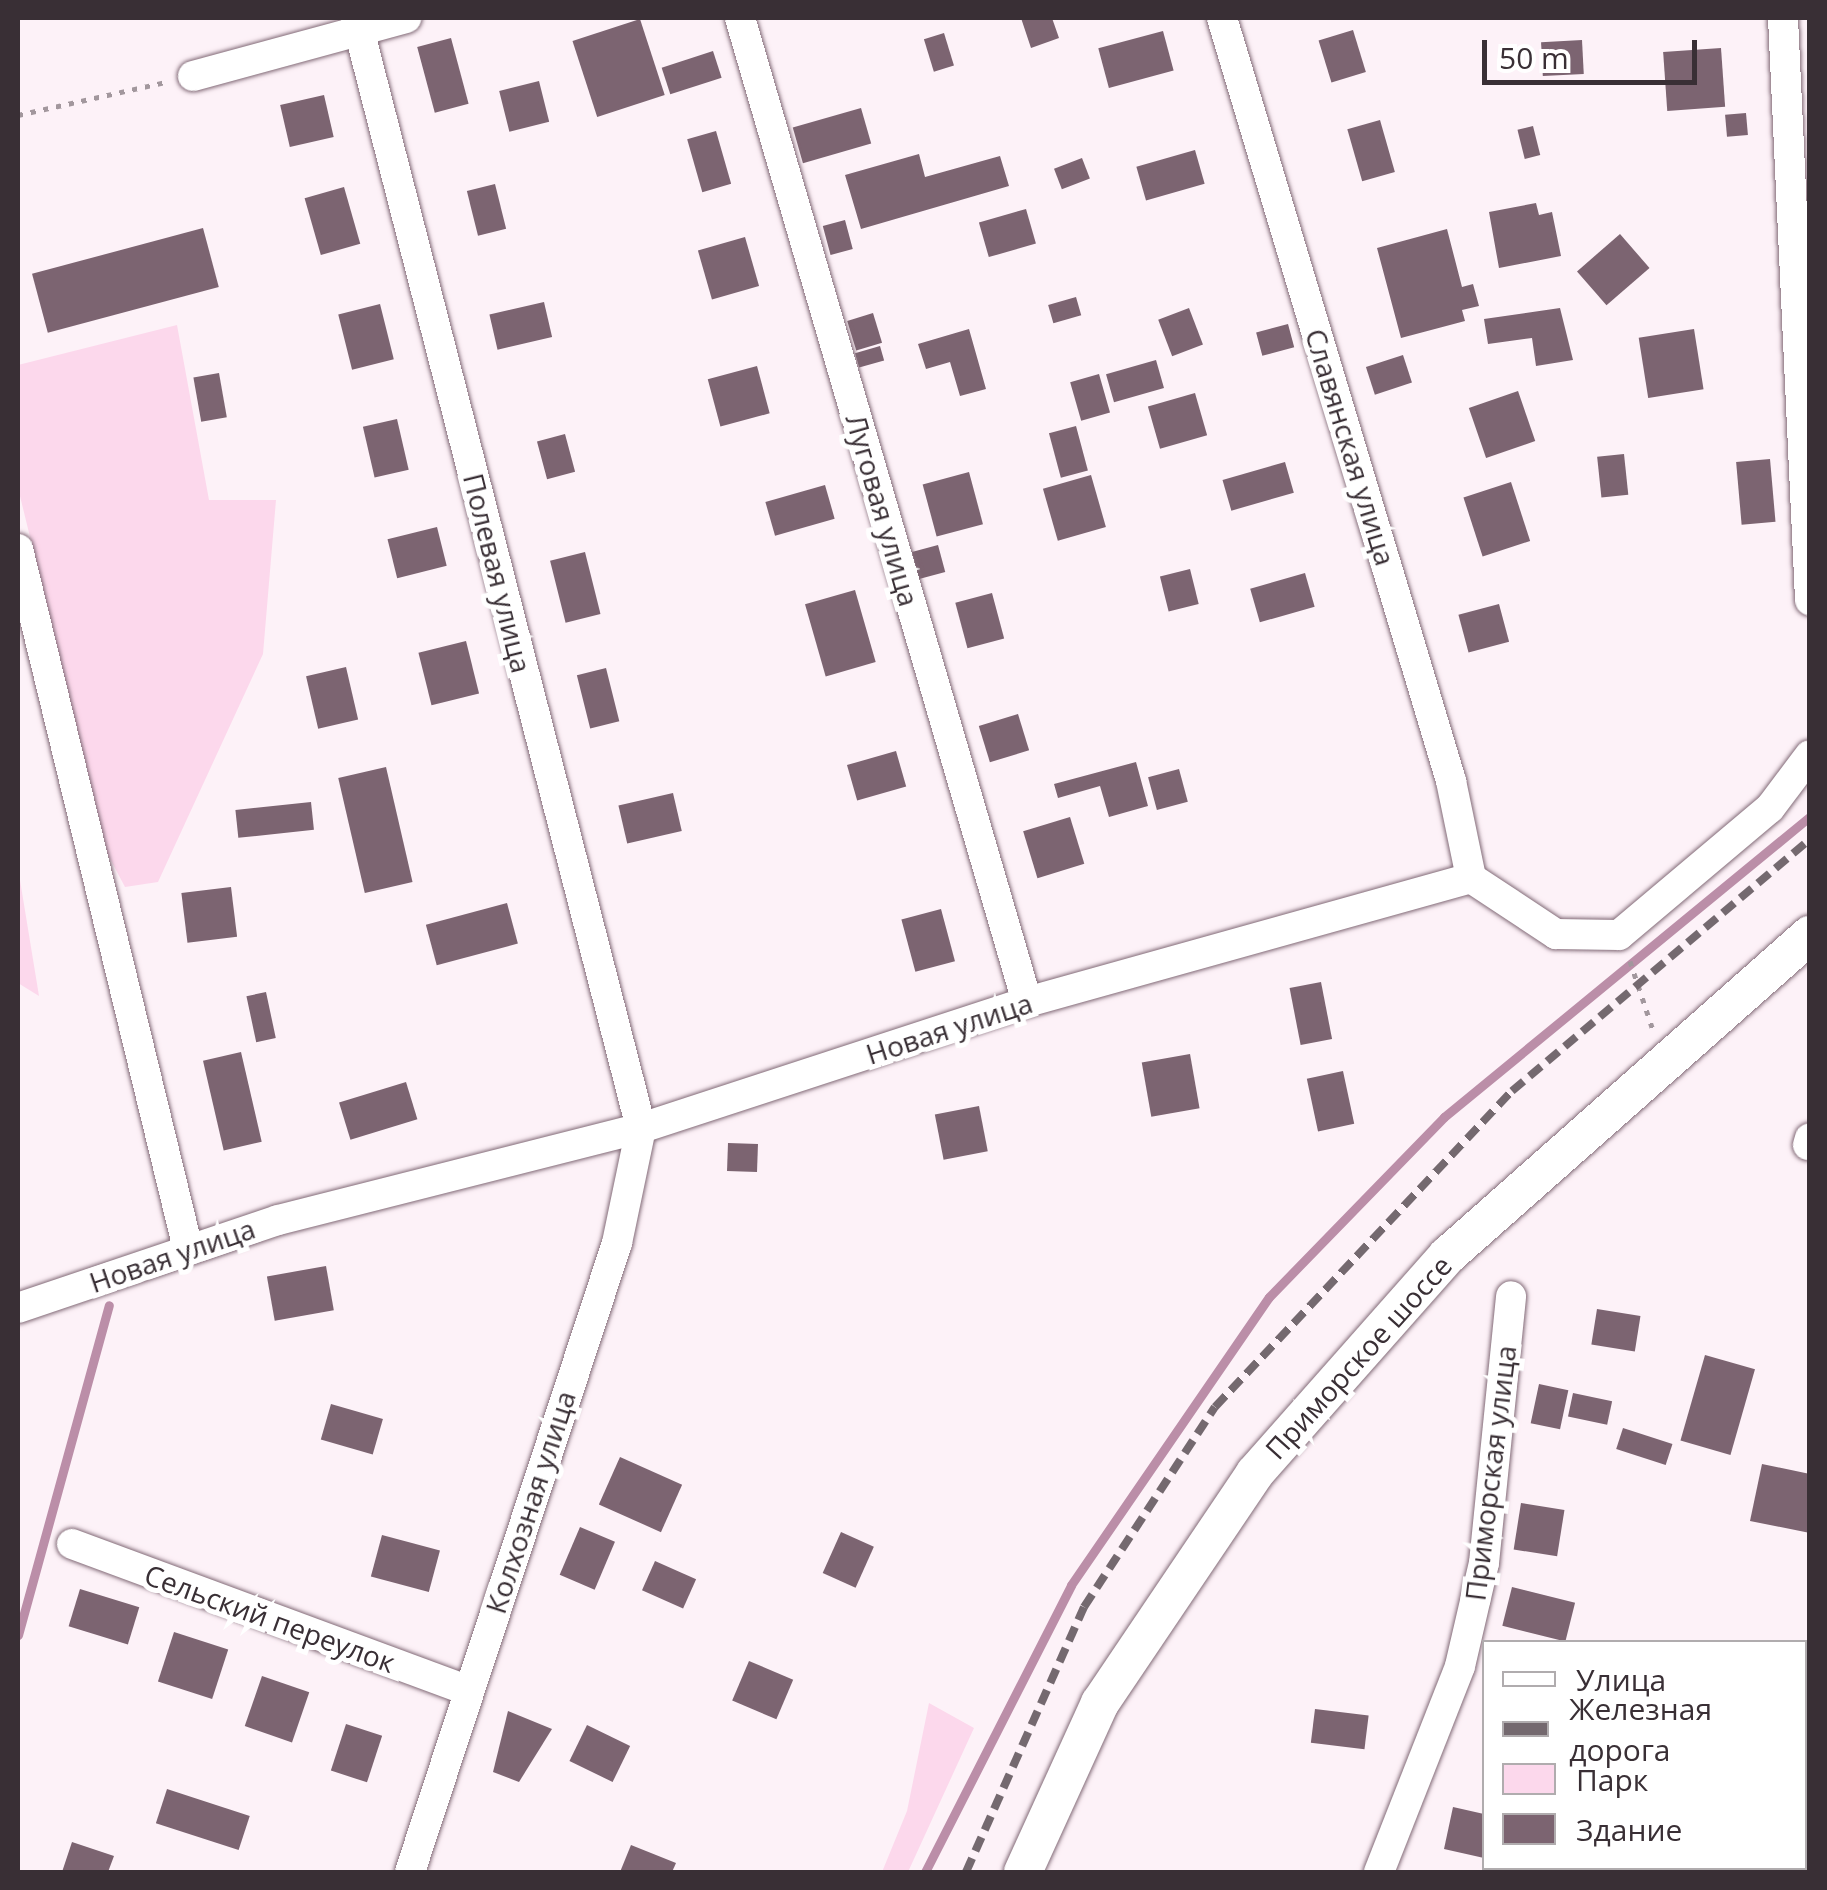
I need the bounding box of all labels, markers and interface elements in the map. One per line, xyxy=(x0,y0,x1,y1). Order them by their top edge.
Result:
scale bar xyxy=(1487,20,1702,82)
text: 50 m xyxy=(1499,37,1569,78)
street label: Славянская улица xyxy=(1299,325,1403,569)
street label: Луговая улица xyxy=(840,410,926,610)
street label: Полевая улица xyxy=(457,470,539,676)
street label: Новая улица xyxy=(862,985,1036,1071)
street label: Новая улица xyxy=(85,1211,259,1299)
street label: Приморское шоссе xyxy=(1258,1248,1458,1466)
street label: Приморская улица xyxy=(1458,1343,1522,1603)
street label: Колхозная улица xyxy=(478,1386,582,1618)
street label: Сельский переулок xyxy=(140,1557,400,1679)
legend xyxy=(1482,1640,1807,1870)
text: Улица xyxy=(1576,1659,1666,1700)
text: Железная дорога xyxy=(1569,1688,1712,1770)
text: Парк xyxy=(1576,1759,1648,1800)
text: Здание xyxy=(1576,1809,1682,1850)

